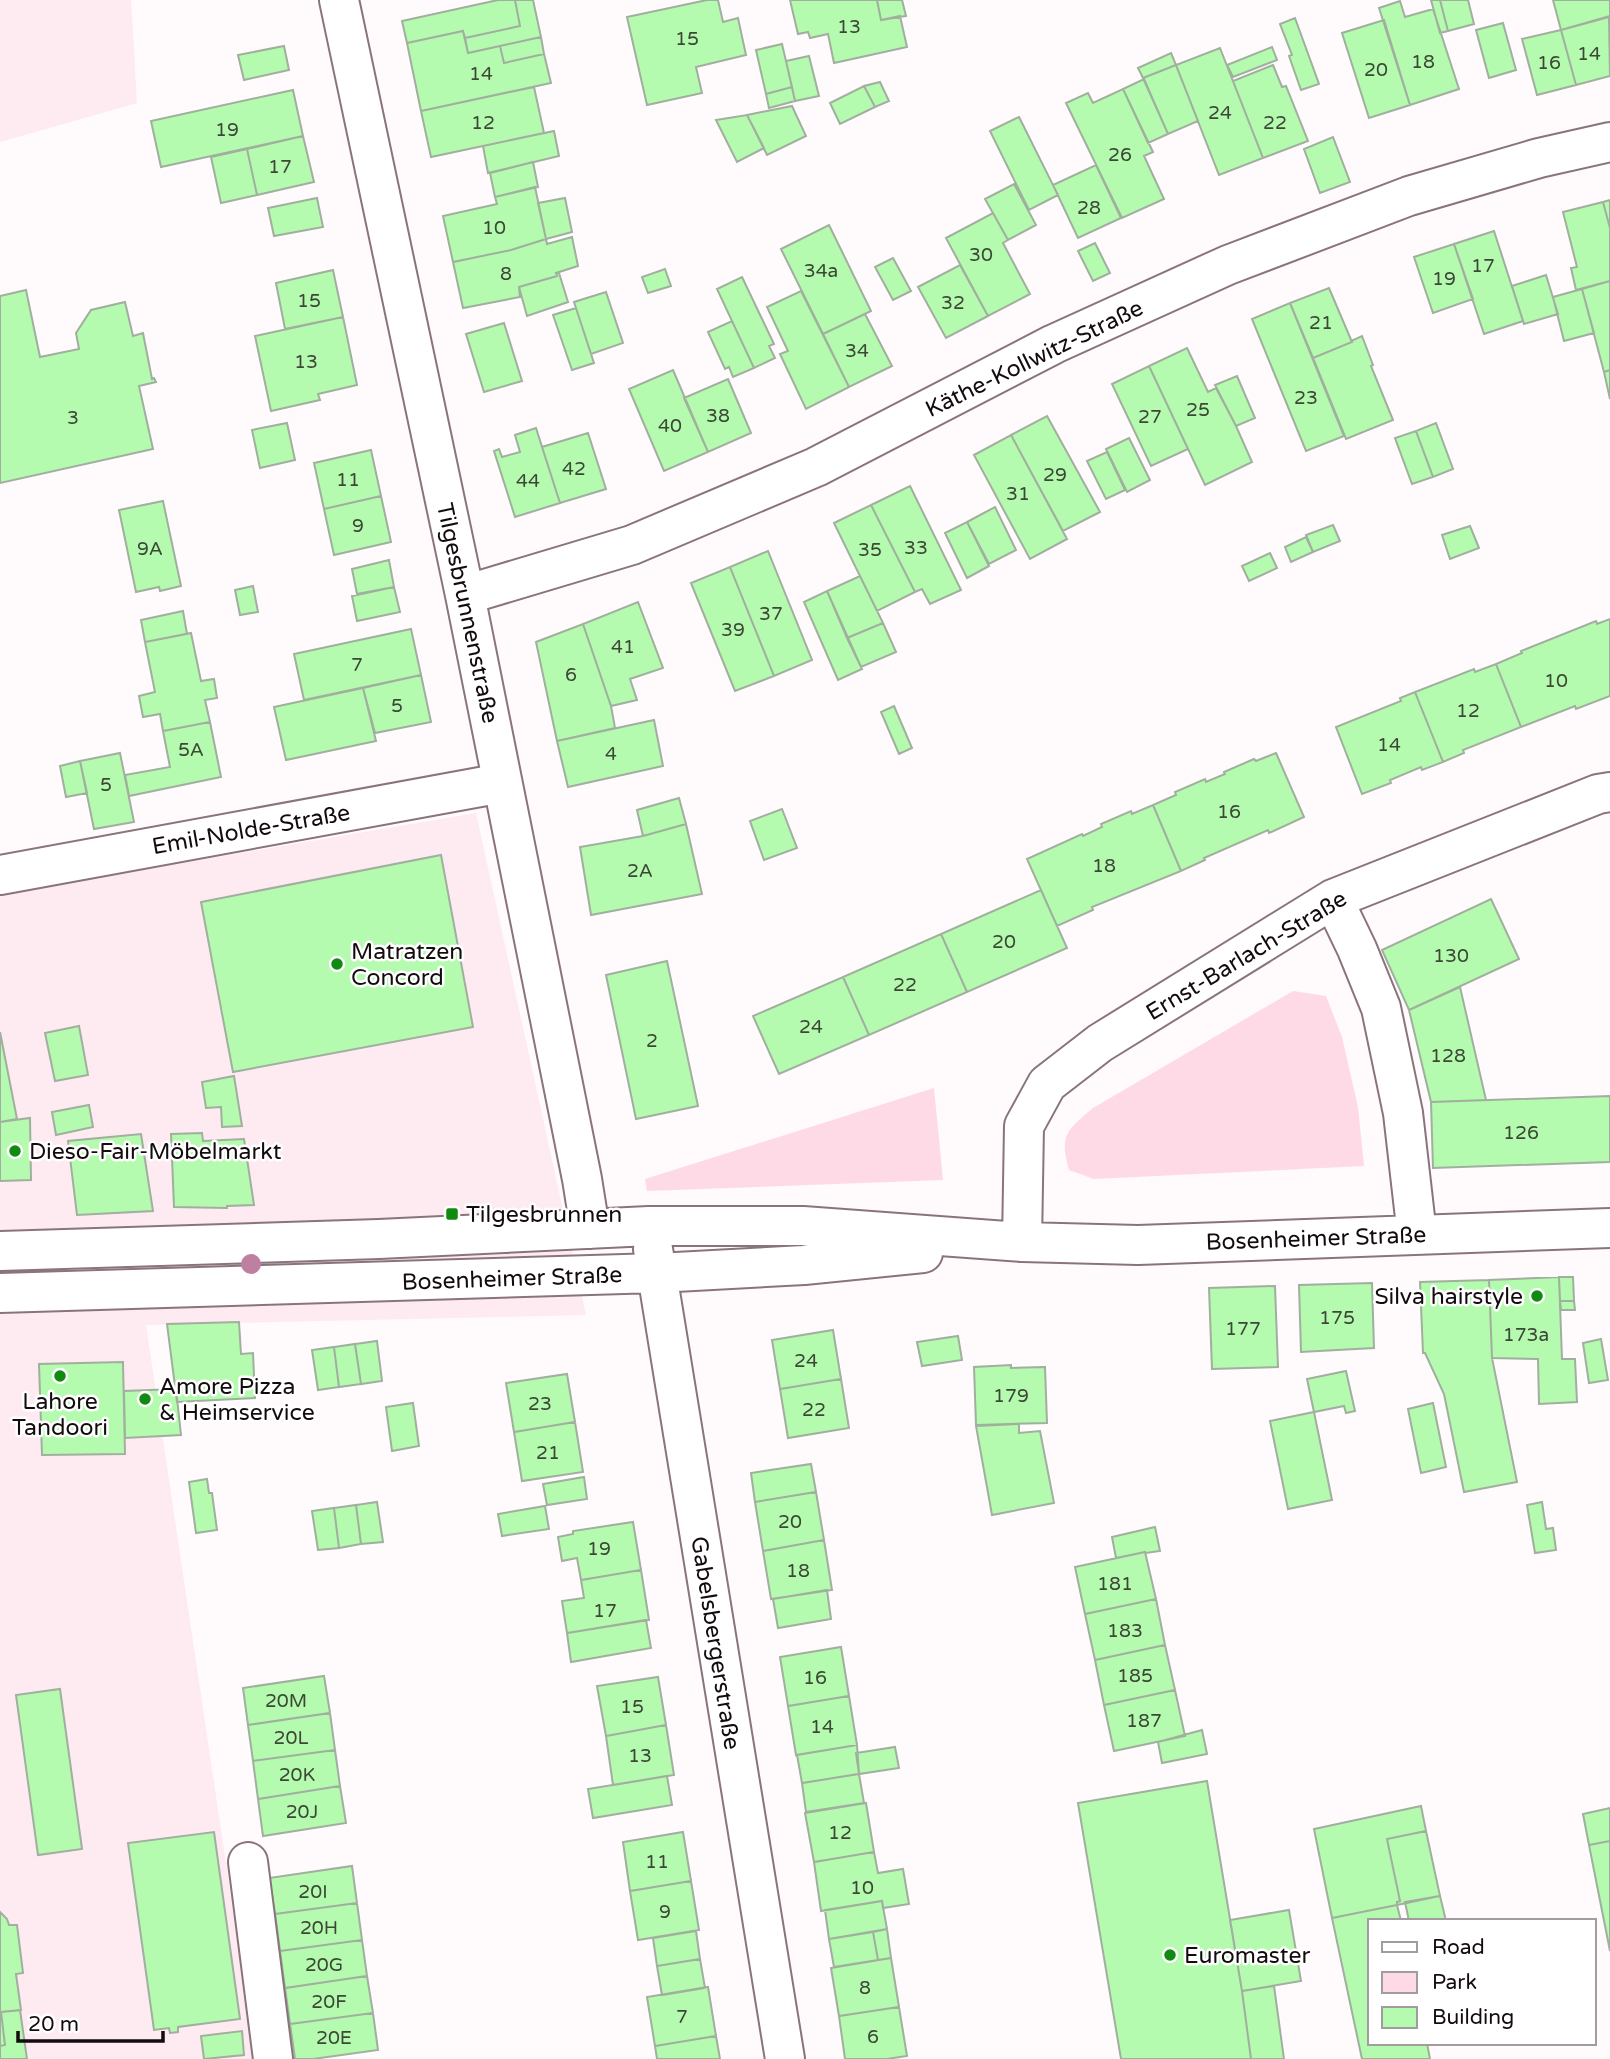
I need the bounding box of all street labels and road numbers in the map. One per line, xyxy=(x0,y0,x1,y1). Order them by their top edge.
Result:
street label: Käthe-Kollwitz-Straße xyxy=(921,294,1148,424)
street label: Tilgesbrunnenstraße xyxy=(430,500,504,726)
street label: Emil-Nolde-Straße xyxy=(150,799,352,861)
street label: Ernst-Barlach-Straße xyxy=(1141,885,1352,1027)
street label: Bosenheimer Straße xyxy=(1205,1221,1427,1257)
street label: Bosenheimer Straße xyxy=(401,1261,623,1297)
street label: Gabelsbergerstraße xyxy=(684,1535,746,1752)

